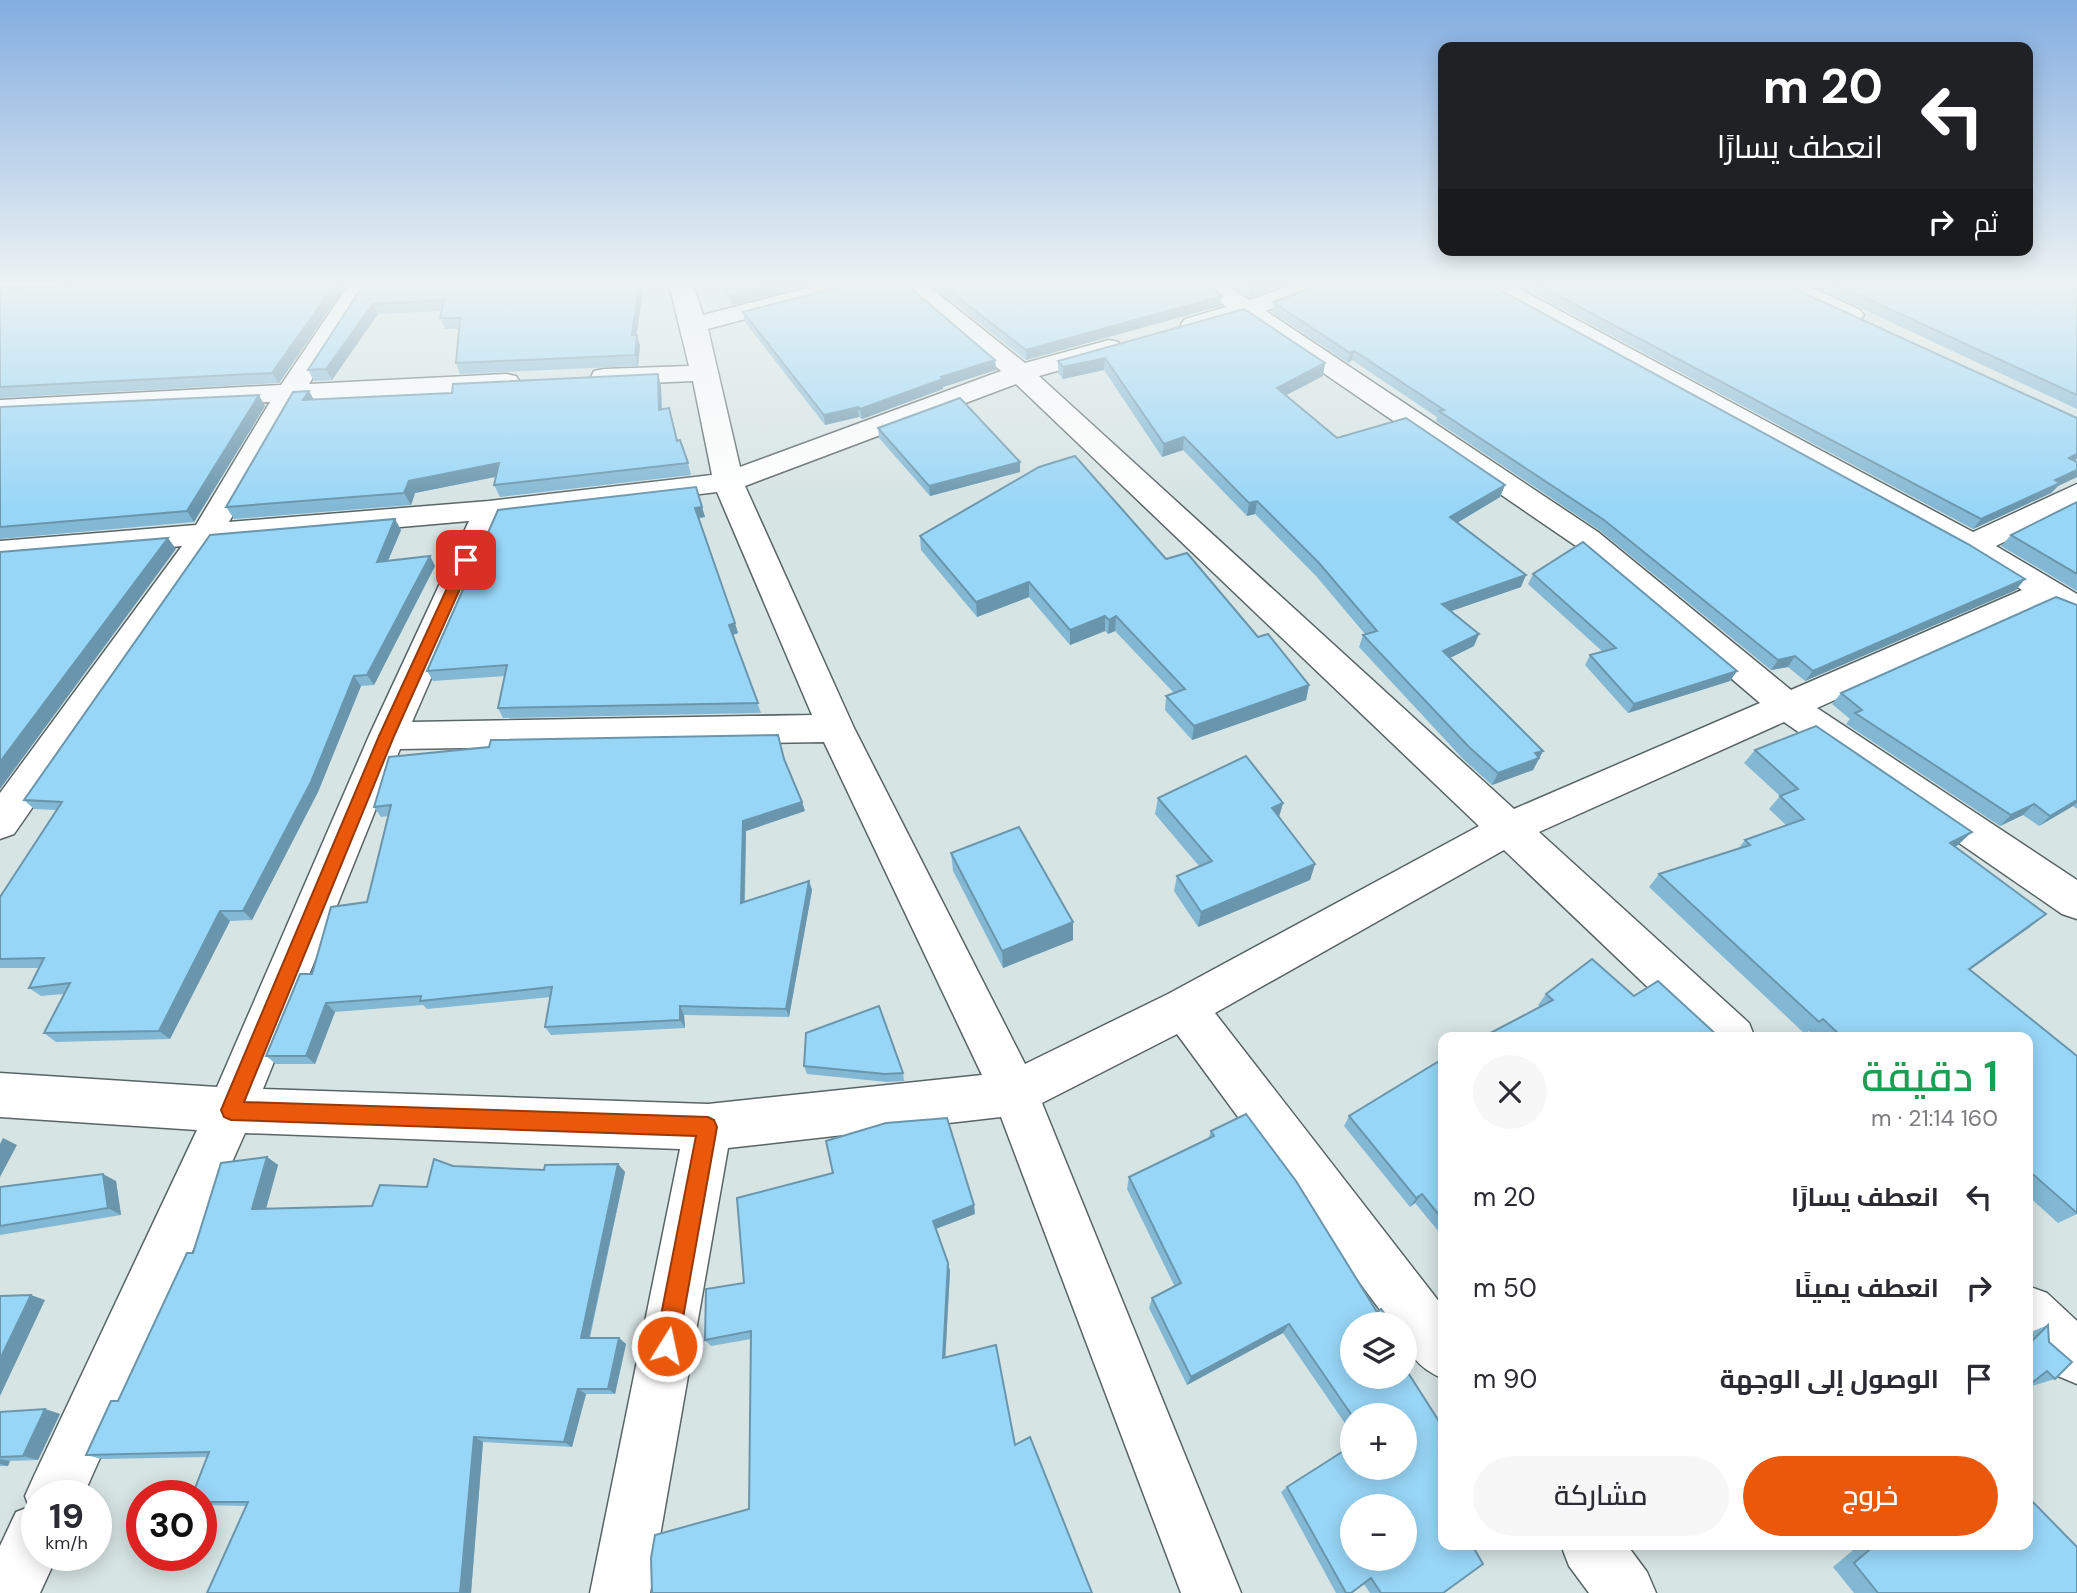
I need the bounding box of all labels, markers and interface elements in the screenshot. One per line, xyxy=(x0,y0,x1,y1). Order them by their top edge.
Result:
text: 20 m xyxy=(1763,54,1883,118)
icon: left xyxy=(1907,70,1998,161)
text: انعطف يسارًا xyxy=(1717,126,1883,168)
icon: right xyxy=(1922,203,1960,241)
text: ثم xyxy=(1974,206,1998,240)
pin xyxy=(436,530,496,590)
icon: arrive xyxy=(447,541,485,579)
text: 1 دقيقة xyxy=(1861,1049,1998,1104)
button: close xyxy=(1473,1055,1547,1129)
text: 160 m · 21:14 xyxy=(1871,1103,1998,1133)
icon: left xyxy=(1960,1178,1998,1216)
text: 20 m xyxy=(1473,1180,1536,1214)
text: انعطف يسارًا xyxy=(1791,1180,1939,1214)
icon: right xyxy=(1960,1269,1998,1307)
text: 50 m xyxy=(1473,1271,1537,1305)
text: انعطف يمينًا xyxy=(1794,1271,1939,1305)
position arrow xyxy=(630,1309,704,1383)
map controls xyxy=(1340,1312,1417,1571)
button: layers xyxy=(1340,1312,1417,1389)
icon: arrive xyxy=(1960,1360,1998,1398)
text: 90 m xyxy=(1473,1362,1537,1396)
text: الوصول إلى الوجهة xyxy=(1720,1362,1939,1396)
button: + xyxy=(1340,1403,1417,1480)
button: مشاركة xyxy=(1473,1456,1729,1536)
button: خروج xyxy=(1743,1456,1998,1536)
speed limit sign: 30 xyxy=(126,1480,217,1571)
text: 19 xyxy=(49,1493,84,1539)
button: − xyxy=(1340,1494,1417,1571)
text: km/h xyxy=(45,1531,88,1555)

